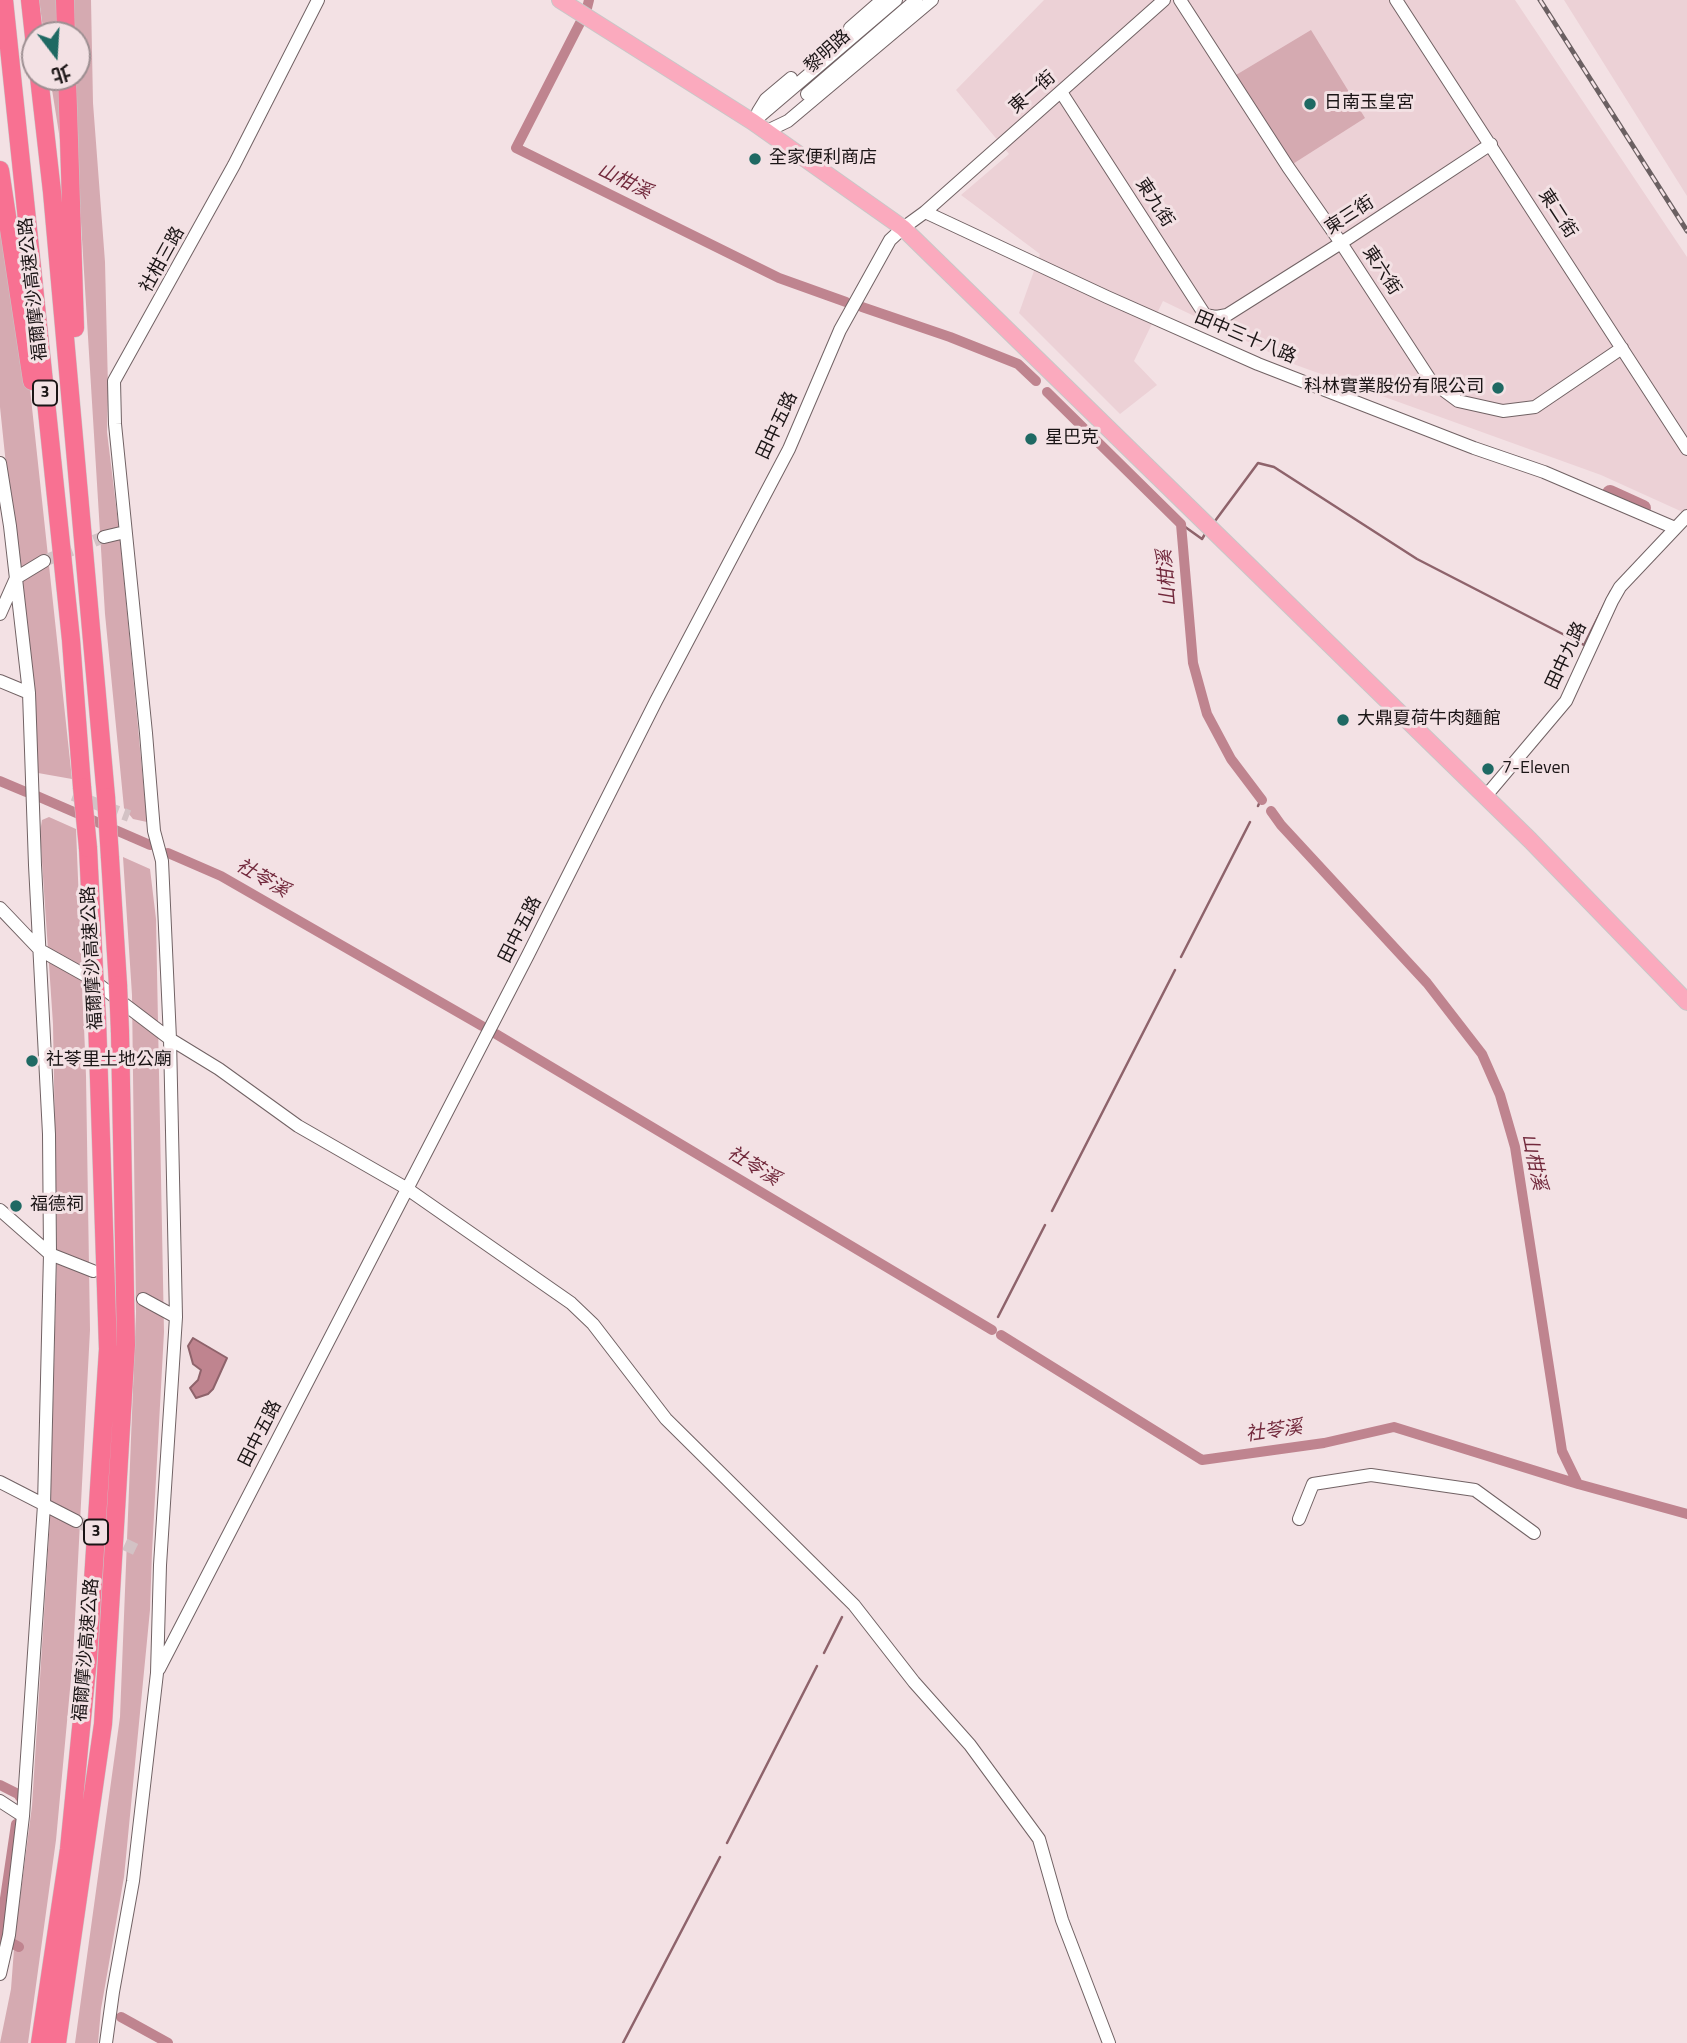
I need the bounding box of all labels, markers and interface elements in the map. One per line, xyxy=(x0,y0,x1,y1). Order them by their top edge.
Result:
north arrow xyxy=(21,21,91,91)
street label: 黎明路 xyxy=(801,26,855,78)
text: 北 xyxy=(48,58,75,91)
street label: 東一街 xyxy=(1006,67,1060,119)
place label: 日南玉皇宮 xyxy=(1324,93,1414,115)
marker: 日南玉皇宮 xyxy=(1302,96,1318,112)
place label: 全家便利商店 xyxy=(769,148,877,170)
marker: 全家便利商店 xyxy=(747,151,763,167)
water label: 山柑溪 xyxy=(593,159,655,205)
street label: 東九街 xyxy=(1130,174,1178,232)
street label: 東二街 xyxy=(1533,185,1581,243)
street label: 東三街 xyxy=(1321,192,1379,240)
street label: 福爾摩沙高速公路 xyxy=(16,216,52,362)
street label: 社柑三路 xyxy=(136,223,190,297)
street label: 東六街 xyxy=(1357,242,1405,300)
street label: 田中三十八路 xyxy=(1191,307,1299,369)
place label: 科林實業股份有限公司 xyxy=(1304,377,1484,399)
road number: 3 xyxy=(33,380,57,406)
marker: 科林實業股份有限公司 xyxy=(1490,380,1506,396)
street label: 田中五路 xyxy=(753,389,803,463)
place label: 星巴克 xyxy=(1045,428,1099,450)
marker: 星巴克 xyxy=(1023,431,1039,447)
water label: 山柑溪 xyxy=(1154,549,1182,607)
street label: 田中九路 xyxy=(1542,619,1592,693)
place label: 大鼎夏荷牛肉麵館 xyxy=(1357,709,1501,731)
marker: 大鼎夏荷牛肉麵館 xyxy=(1335,712,1351,728)
place label: 7-Eleven xyxy=(1502,758,1570,780)
marker: 7-Eleven xyxy=(1480,761,1496,777)
water label: 社苓溪 xyxy=(232,855,292,903)
street label: 福爾摩沙高速公路 xyxy=(78,886,108,1030)
street label: 田中五路 xyxy=(495,893,547,967)
place label: 社苓里土地公廟 xyxy=(46,1050,172,1072)
marker: 社苓里土地公廟 xyxy=(24,1053,40,1069)
water label: 山柑溪 xyxy=(1516,1132,1550,1192)
water label: 社苓溪 xyxy=(723,1143,783,1191)
place label: 福德祠 xyxy=(30,1195,84,1217)
marker: 福德祠 xyxy=(8,1198,24,1214)
street label: 田中五路 xyxy=(235,1397,287,1471)
water label: 社苓溪 xyxy=(1244,1417,1304,1447)
road number: 3 xyxy=(84,1520,108,1544)
street label: 福爾摩沙高速公路 xyxy=(70,1577,104,1723)

